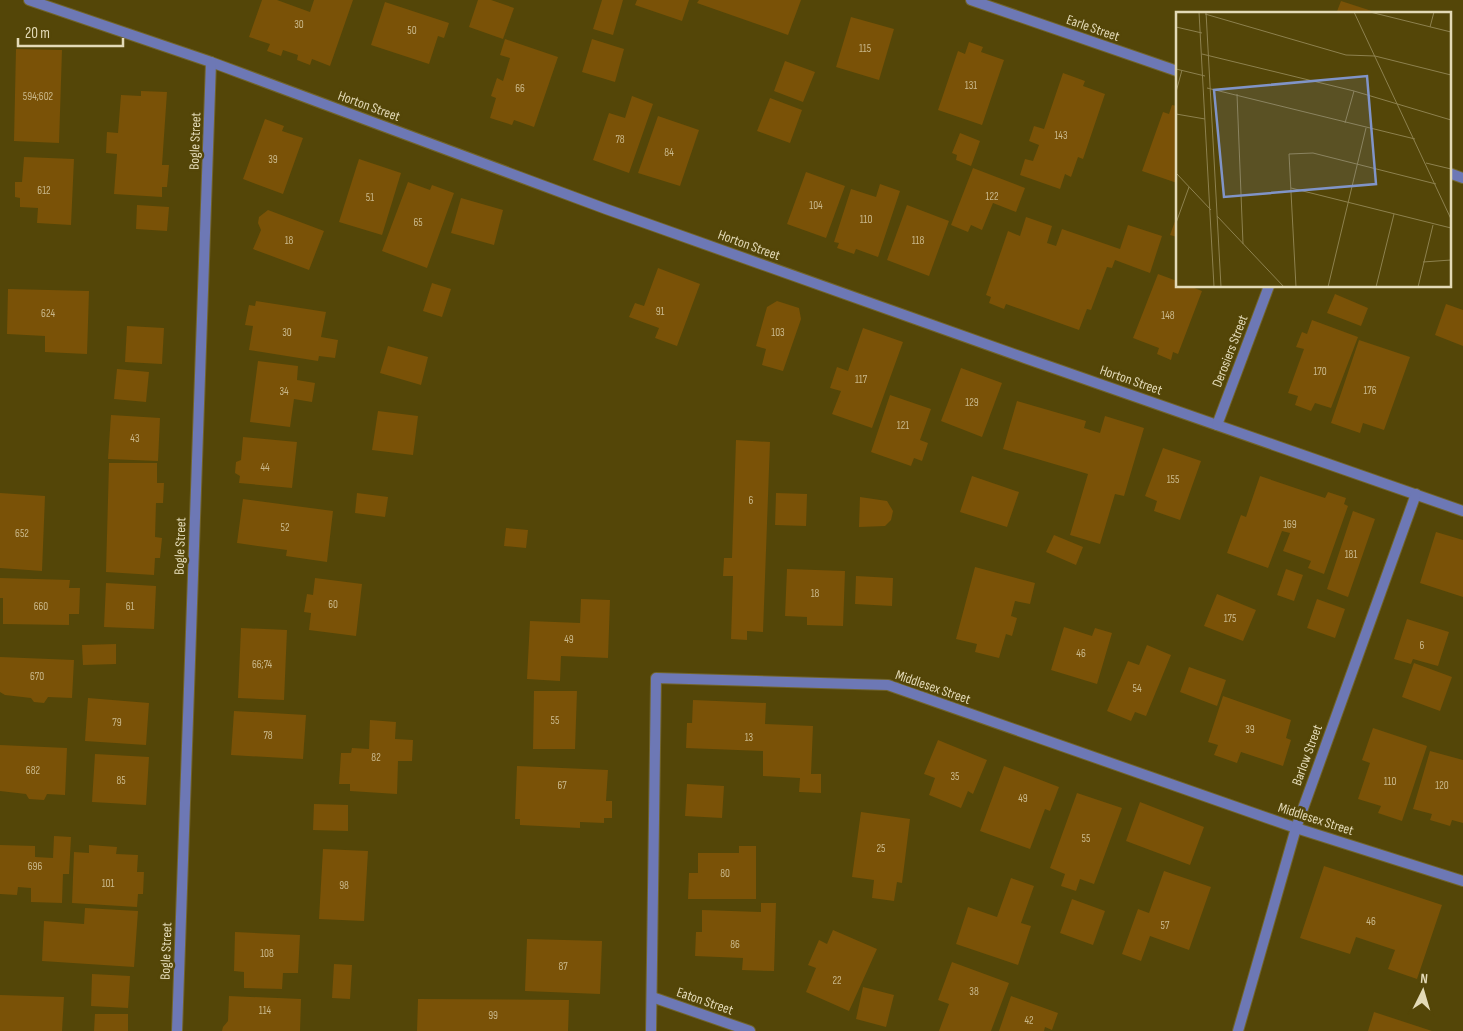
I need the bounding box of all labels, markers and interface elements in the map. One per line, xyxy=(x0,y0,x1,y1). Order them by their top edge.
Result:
street label: Earle Street xyxy=(1064,11,1122,45)
inset map xyxy=(1176,12,1450,288)
scale bar xyxy=(18,15,122,47)
house number: 30 xyxy=(294,18,304,31)
text: 20 m xyxy=(25,24,50,43)
house number: 50 xyxy=(407,24,417,37)
house number: 115 xyxy=(859,42,871,55)
house number: 131 xyxy=(965,79,977,92)
house number: 66 xyxy=(515,82,525,95)
street label: Horton Street xyxy=(336,87,402,125)
house number: 594;602 xyxy=(23,90,54,103)
street label: Bogle Street xyxy=(186,112,204,170)
house number: 143 xyxy=(1054,129,1068,142)
house number: 78 xyxy=(615,133,625,146)
house number: 84 xyxy=(664,146,674,159)
house number: 39 xyxy=(268,153,278,166)
house number: 612 xyxy=(37,184,51,197)
house number: 122 xyxy=(985,190,999,203)
house number: 51 xyxy=(366,191,374,204)
house number: 104 xyxy=(809,199,823,212)
house number: 110 xyxy=(860,213,872,226)
house number: 65 xyxy=(413,216,423,229)
street label: Horton Street xyxy=(716,226,782,264)
house number: 18 xyxy=(285,234,294,247)
house number: 118 xyxy=(912,234,924,247)
house number: 91 xyxy=(656,305,665,318)
house number: 624 xyxy=(41,307,55,320)
house number: 148 xyxy=(1161,309,1175,322)
street label: Derosiers Street xyxy=(1208,312,1252,390)
house number: 30 xyxy=(282,326,292,339)
house number: 103 xyxy=(771,326,785,339)
street label: Horton Street xyxy=(1098,361,1164,399)
house number: 170 xyxy=(1313,365,1327,378)
house number: 117 xyxy=(855,373,868,386)
house number: 176 xyxy=(1363,384,1377,397)
house number: 34 xyxy=(279,385,289,398)
house number: 129 xyxy=(965,396,979,409)
house number: 121 xyxy=(897,419,909,432)
house number: 43 xyxy=(130,432,140,445)
house number: 44 xyxy=(260,461,270,474)
house number: 155 xyxy=(1167,473,1179,486)
house number: 6 xyxy=(749,494,754,507)
street label: Bogle Street xyxy=(171,517,189,575)
house number: 169 xyxy=(1283,518,1297,531)
house number: 52 xyxy=(281,521,290,534)
house number: 652 xyxy=(15,527,29,540)
house number: 181 xyxy=(1345,548,1357,561)
house number: 18 xyxy=(811,587,820,600)
house number: 60 xyxy=(328,598,338,611)
house number: 660 xyxy=(34,600,48,613)
house number: 61 xyxy=(126,600,134,613)
house number: 175 xyxy=(1224,612,1236,625)
house number: 49 xyxy=(564,633,574,646)
house number: 6 xyxy=(1420,639,1425,652)
house number: 46 xyxy=(1076,647,1086,660)
house number: 66;74 xyxy=(252,658,272,671)
street label: Middlesex Street xyxy=(893,666,973,708)
house number: 670 xyxy=(30,670,44,683)
house number: 54 xyxy=(1132,682,1142,695)
house number: 55 xyxy=(551,714,559,727)
house number: 79 xyxy=(112,716,122,729)
street label: Barlow Street xyxy=(1288,722,1326,788)
house number: 39 xyxy=(1245,723,1255,736)
house number: 78 xyxy=(263,729,273,742)
house number: 13 xyxy=(745,731,754,744)
house number: 82 xyxy=(371,751,381,764)
house number: 682 xyxy=(26,764,41,777)
house number: 35 xyxy=(950,770,960,783)
house number: 85 xyxy=(116,774,126,787)
house number: 110 xyxy=(1384,775,1396,788)
house number: 67 xyxy=(557,779,567,792)
house number: 120 xyxy=(1435,779,1449,792)
house number: 49 xyxy=(1018,792,1028,805)
street label: Middlesex Street xyxy=(1276,799,1356,839)
house number: 55 xyxy=(1082,832,1090,845)
house number: 25 xyxy=(877,842,885,855)
house number: 696 xyxy=(28,860,42,873)
house number: 80 xyxy=(720,867,730,880)
house number: 101 xyxy=(102,877,114,890)
house number: 98 xyxy=(339,879,349,892)
house number: 46 xyxy=(1366,915,1376,928)
house number: 57 xyxy=(1161,919,1170,932)
street label: Bogle Street xyxy=(157,922,175,980)
house number: 86 xyxy=(730,938,740,951)
house number: 108 xyxy=(260,947,274,960)
house number: 87 xyxy=(558,960,568,973)
north arrow xyxy=(1398,966,1448,1016)
text: N xyxy=(1420,970,1429,987)
house number: 22 xyxy=(832,974,842,987)
street label: Eaton Street xyxy=(674,983,736,1019)
house number: 38 xyxy=(969,985,979,998)
house number: 114 xyxy=(259,1004,272,1017)
house number: 99 xyxy=(488,1009,498,1022)
house number: 42 xyxy=(1024,1014,1034,1027)

